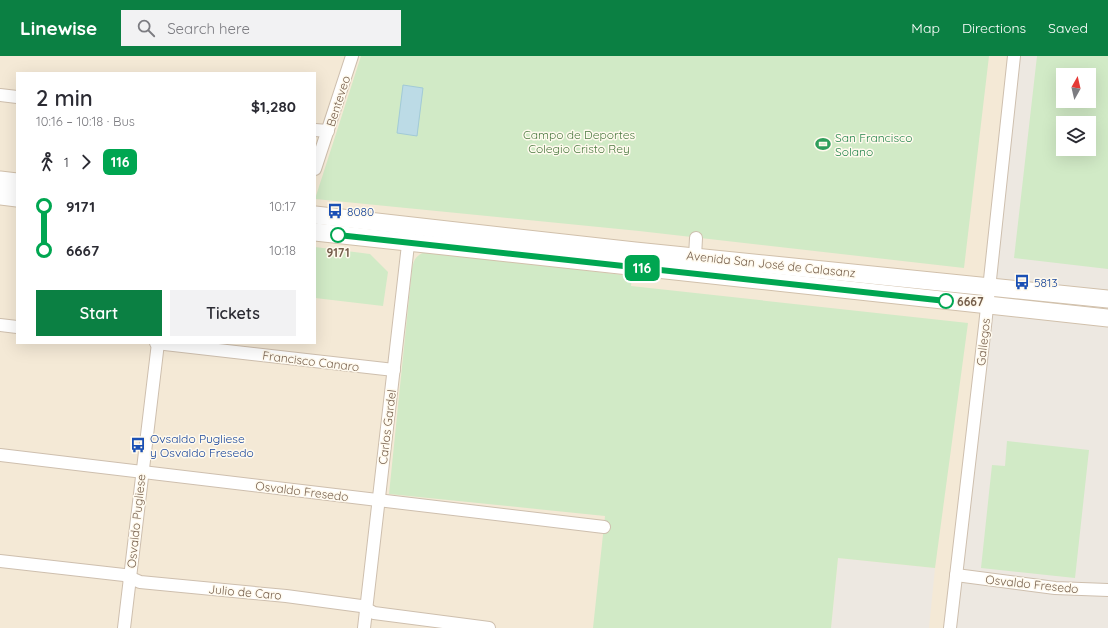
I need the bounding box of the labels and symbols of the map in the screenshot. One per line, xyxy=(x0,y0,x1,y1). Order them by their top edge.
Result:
north arrow xyxy=(1056,68,1096,108)
street label: Benteveo xyxy=(323,74,353,128)
park label: Campo de Deportes Colegio Cristo Rey xyxy=(523,127,635,156)
place label: San Francisco Solano xyxy=(835,130,912,159)
sports icon: San Francisco Solano xyxy=(814,135,832,153)
bus stop icon: 8080 xyxy=(326,202,344,220)
place label: 8080 xyxy=(347,204,374,219)
marker: 9171 xyxy=(330,227,346,243)
place label: 9171 xyxy=(326,245,350,260)
street label: Avenida San José de Calasanz xyxy=(686,248,857,280)
line badge: 116 xyxy=(619,255,665,281)
bus stop icon: 5813 xyxy=(1013,273,1031,291)
place label: 5813 xyxy=(1034,275,1058,290)
marker: 6667 xyxy=(938,293,954,309)
place label: 6667 xyxy=(957,294,984,309)
street label: Gallegos xyxy=(973,317,993,367)
street label: Francisco Canaro xyxy=(262,348,360,374)
street label: Carlos Gardel xyxy=(375,389,399,465)
place label: Ovsaldo Pugliese y Osvaldo Fresedo xyxy=(150,431,254,460)
bus stop icon: Ovsaldo Pugliese y Osvaldo Fresedo xyxy=(129,436,147,454)
street label: Osvaldo Pugliese xyxy=(124,473,148,569)
street label: Osvaldo Fresedo xyxy=(255,478,349,504)
street label: Osvaldo Fresedo xyxy=(985,572,1079,596)
street label: Julio de Caro xyxy=(208,581,282,603)

